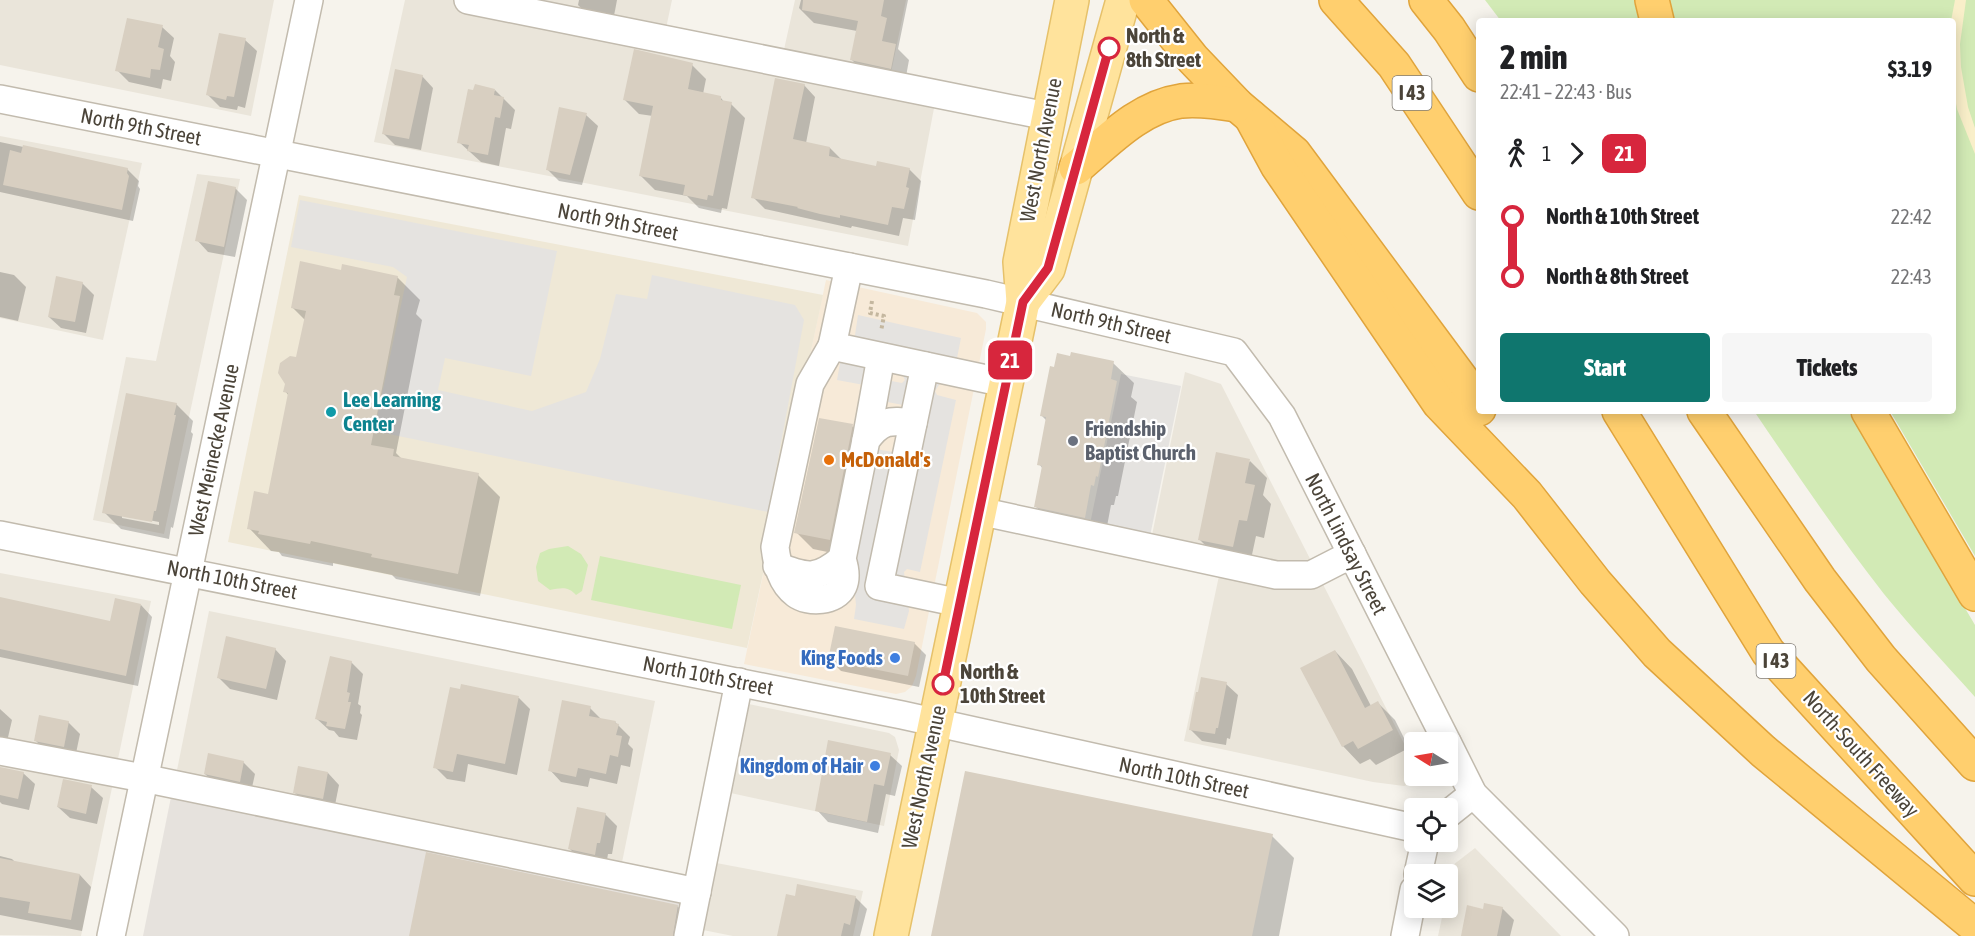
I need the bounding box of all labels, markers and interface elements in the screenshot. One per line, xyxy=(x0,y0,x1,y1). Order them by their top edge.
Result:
place label: North & 8th Street xyxy=(1126,23,1201,71)
marker: North & 8th Street xyxy=(1098,37,1120,59)
text: 2 min xyxy=(1500,38,1567,76)
text: $3.19 xyxy=(1888,56,1932,82)
street label: West North Avenue xyxy=(1014,76,1066,224)
road number: I 43 xyxy=(1392,76,1432,110)
text: 22:41 – 22:43 · Bus xyxy=(1500,80,1632,103)
street label: North 9th Street xyxy=(79,103,204,149)
icon: walk xyxy=(1500,137,1533,170)
icon: forward xyxy=(1560,137,1593,170)
text: 21 xyxy=(1614,141,1634,165)
text: 1 xyxy=(1542,142,1551,165)
street label: North 9th Street xyxy=(556,198,681,244)
text: North & 10th Street xyxy=(1546,203,1699,229)
text: 22:42 xyxy=(1891,205,1932,228)
text: North & 8th Street xyxy=(1546,263,1689,289)
text: 22:43 xyxy=(1891,265,1932,288)
street label: North 9th Street xyxy=(1049,297,1174,347)
button: Start xyxy=(1500,333,1710,402)
button: Tickets xyxy=(1722,333,1932,402)
line badge: 21 xyxy=(983,340,1037,380)
text: 21 xyxy=(1000,348,1020,372)
street label: West Meinecke Avenue xyxy=(183,361,243,538)
place label: Lee Learning Center xyxy=(343,387,442,435)
marker: Lee Learning Center xyxy=(324,405,338,419)
place label: Friendship Baptist Church xyxy=(1085,416,1196,464)
marker: Friendship Baptist Church xyxy=(1066,434,1080,448)
place label: McDonald's xyxy=(841,447,931,471)
marker: McDonald's xyxy=(822,453,836,467)
street label: North Lindsay Street xyxy=(1301,469,1393,618)
street label: North 10th Street xyxy=(165,555,299,603)
road number: I 43 xyxy=(1756,644,1796,678)
place label: King Foods xyxy=(801,645,884,669)
street label: North 10th Street xyxy=(641,651,775,699)
marker: King Foods xyxy=(888,651,902,665)
place label: North & 10th Street xyxy=(960,659,1045,707)
marker: North & 10th Street xyxy=(932,673,954,695)
street label: North-South Freeway xyxy=(1799,685,1925,822)
street label: West North Avenue xyxy=(896,703,950,851)
north arrow xyxy=(1404,732,1458,786)
map controls xyxy=(1404,732,1458,918)
street label: North 10th Street xyxy=(1117,752,1251,803)
place label: Kingdom of Hair xyxy=(740,753,864,777)
marker: Kingdom of Hair xyxy=(868,759,882,773)
button: locate xyxy=(1404,798,1458,852)
button: layers xyxy=(1404,864,1458,918)

